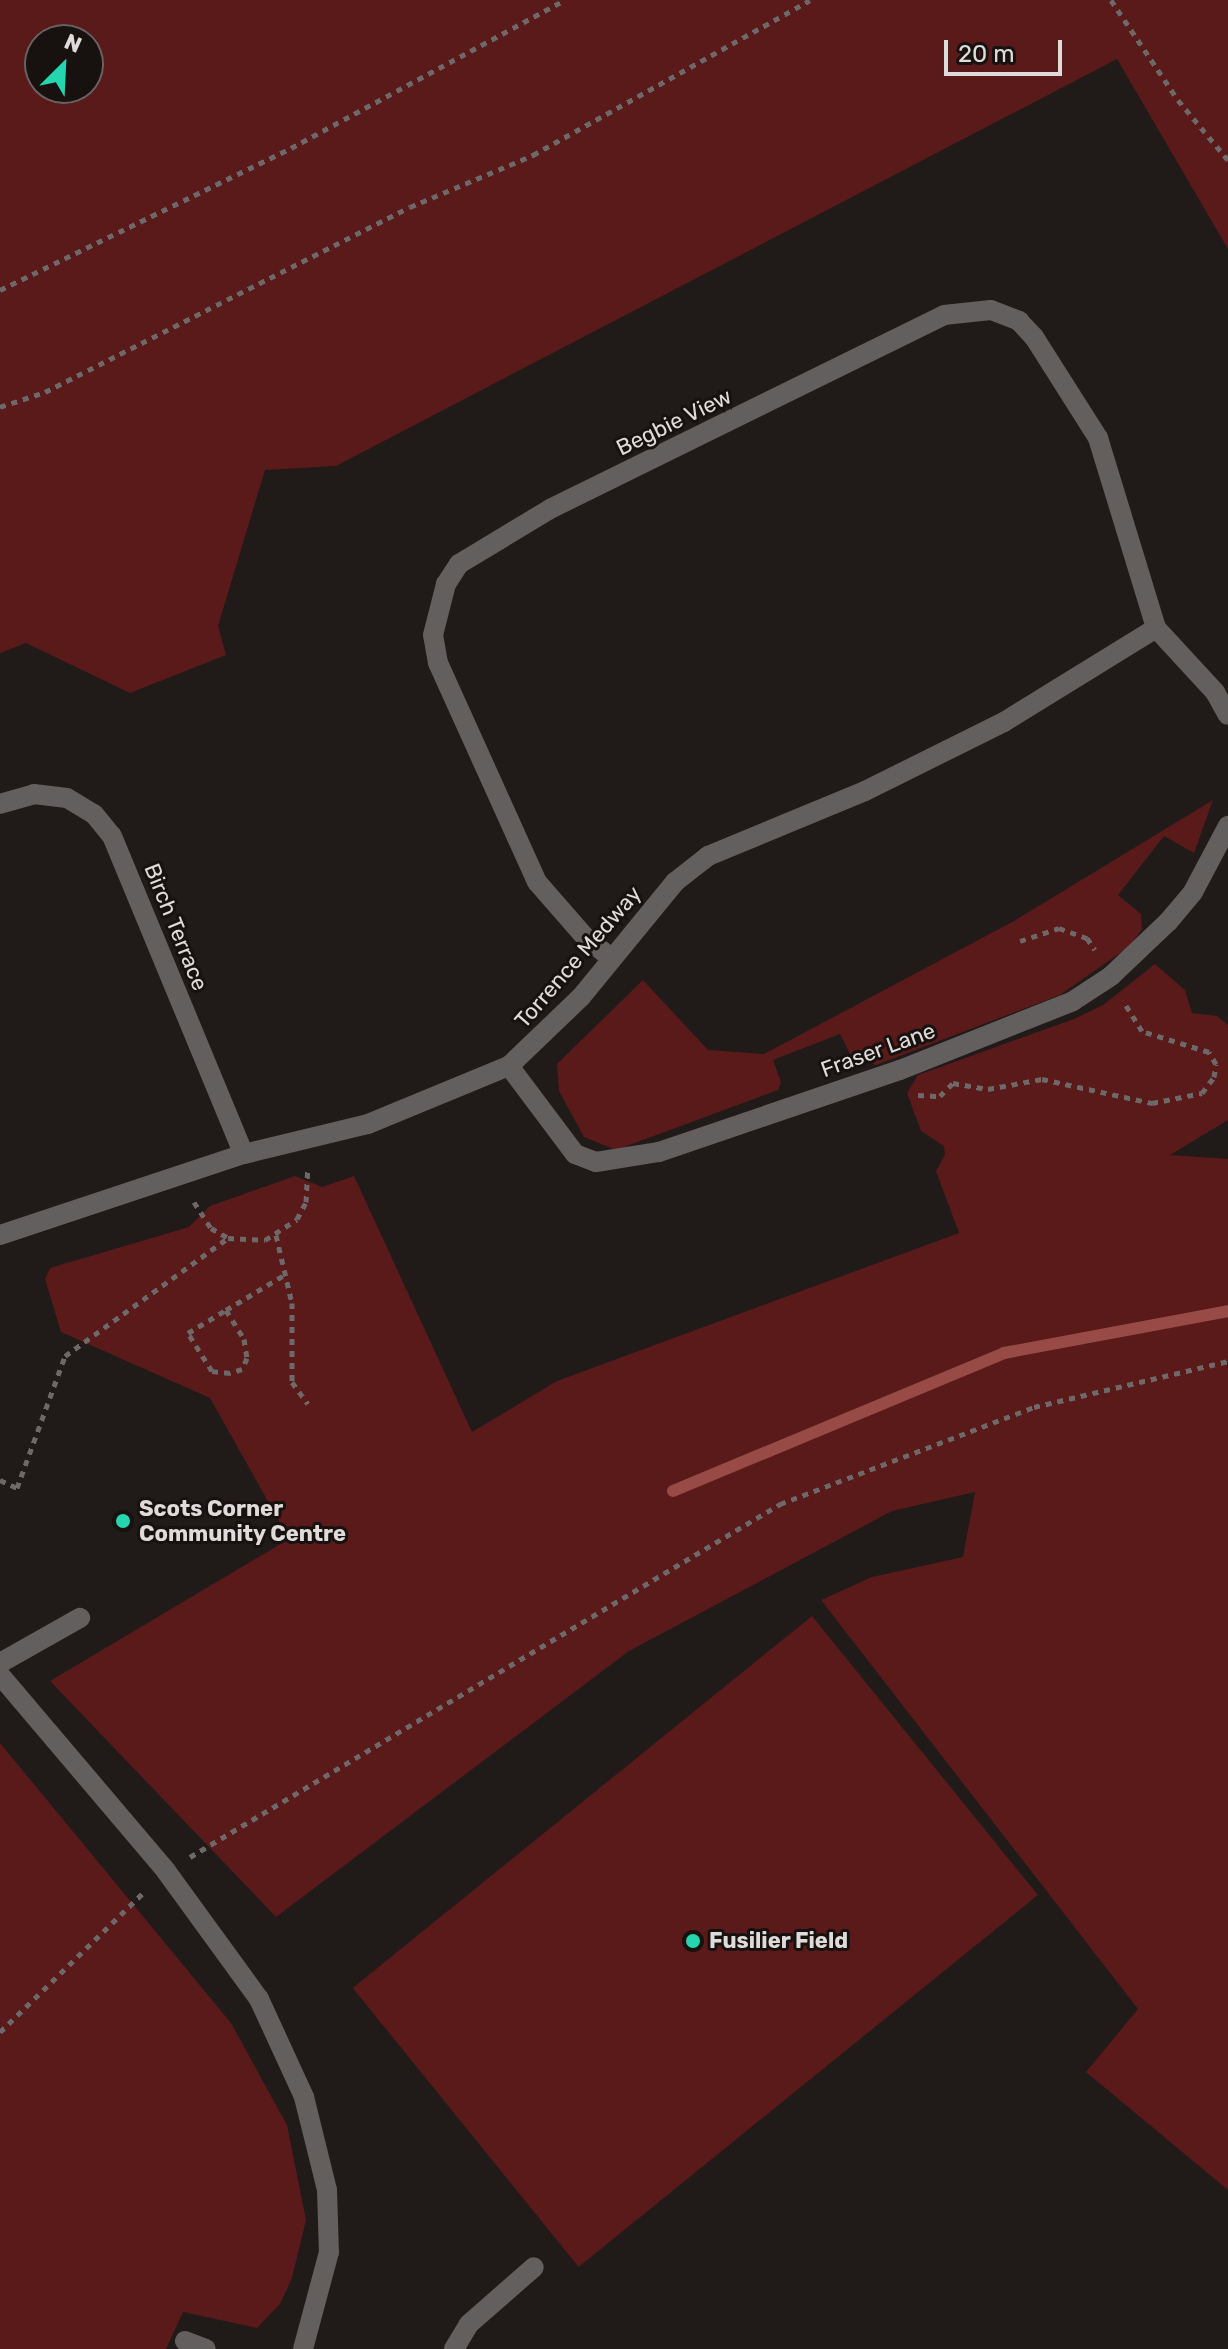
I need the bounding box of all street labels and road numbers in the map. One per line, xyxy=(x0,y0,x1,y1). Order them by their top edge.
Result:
street label: Begbie View xyxy=(612,383,736,461)
street label: Birch Terrace xyxy=(138,859,214,995)
street label: Torrence Medway xyxy=(509,881,647,1033)
street label: Fraser Lane xyxy=(817,1017,939,1083)

